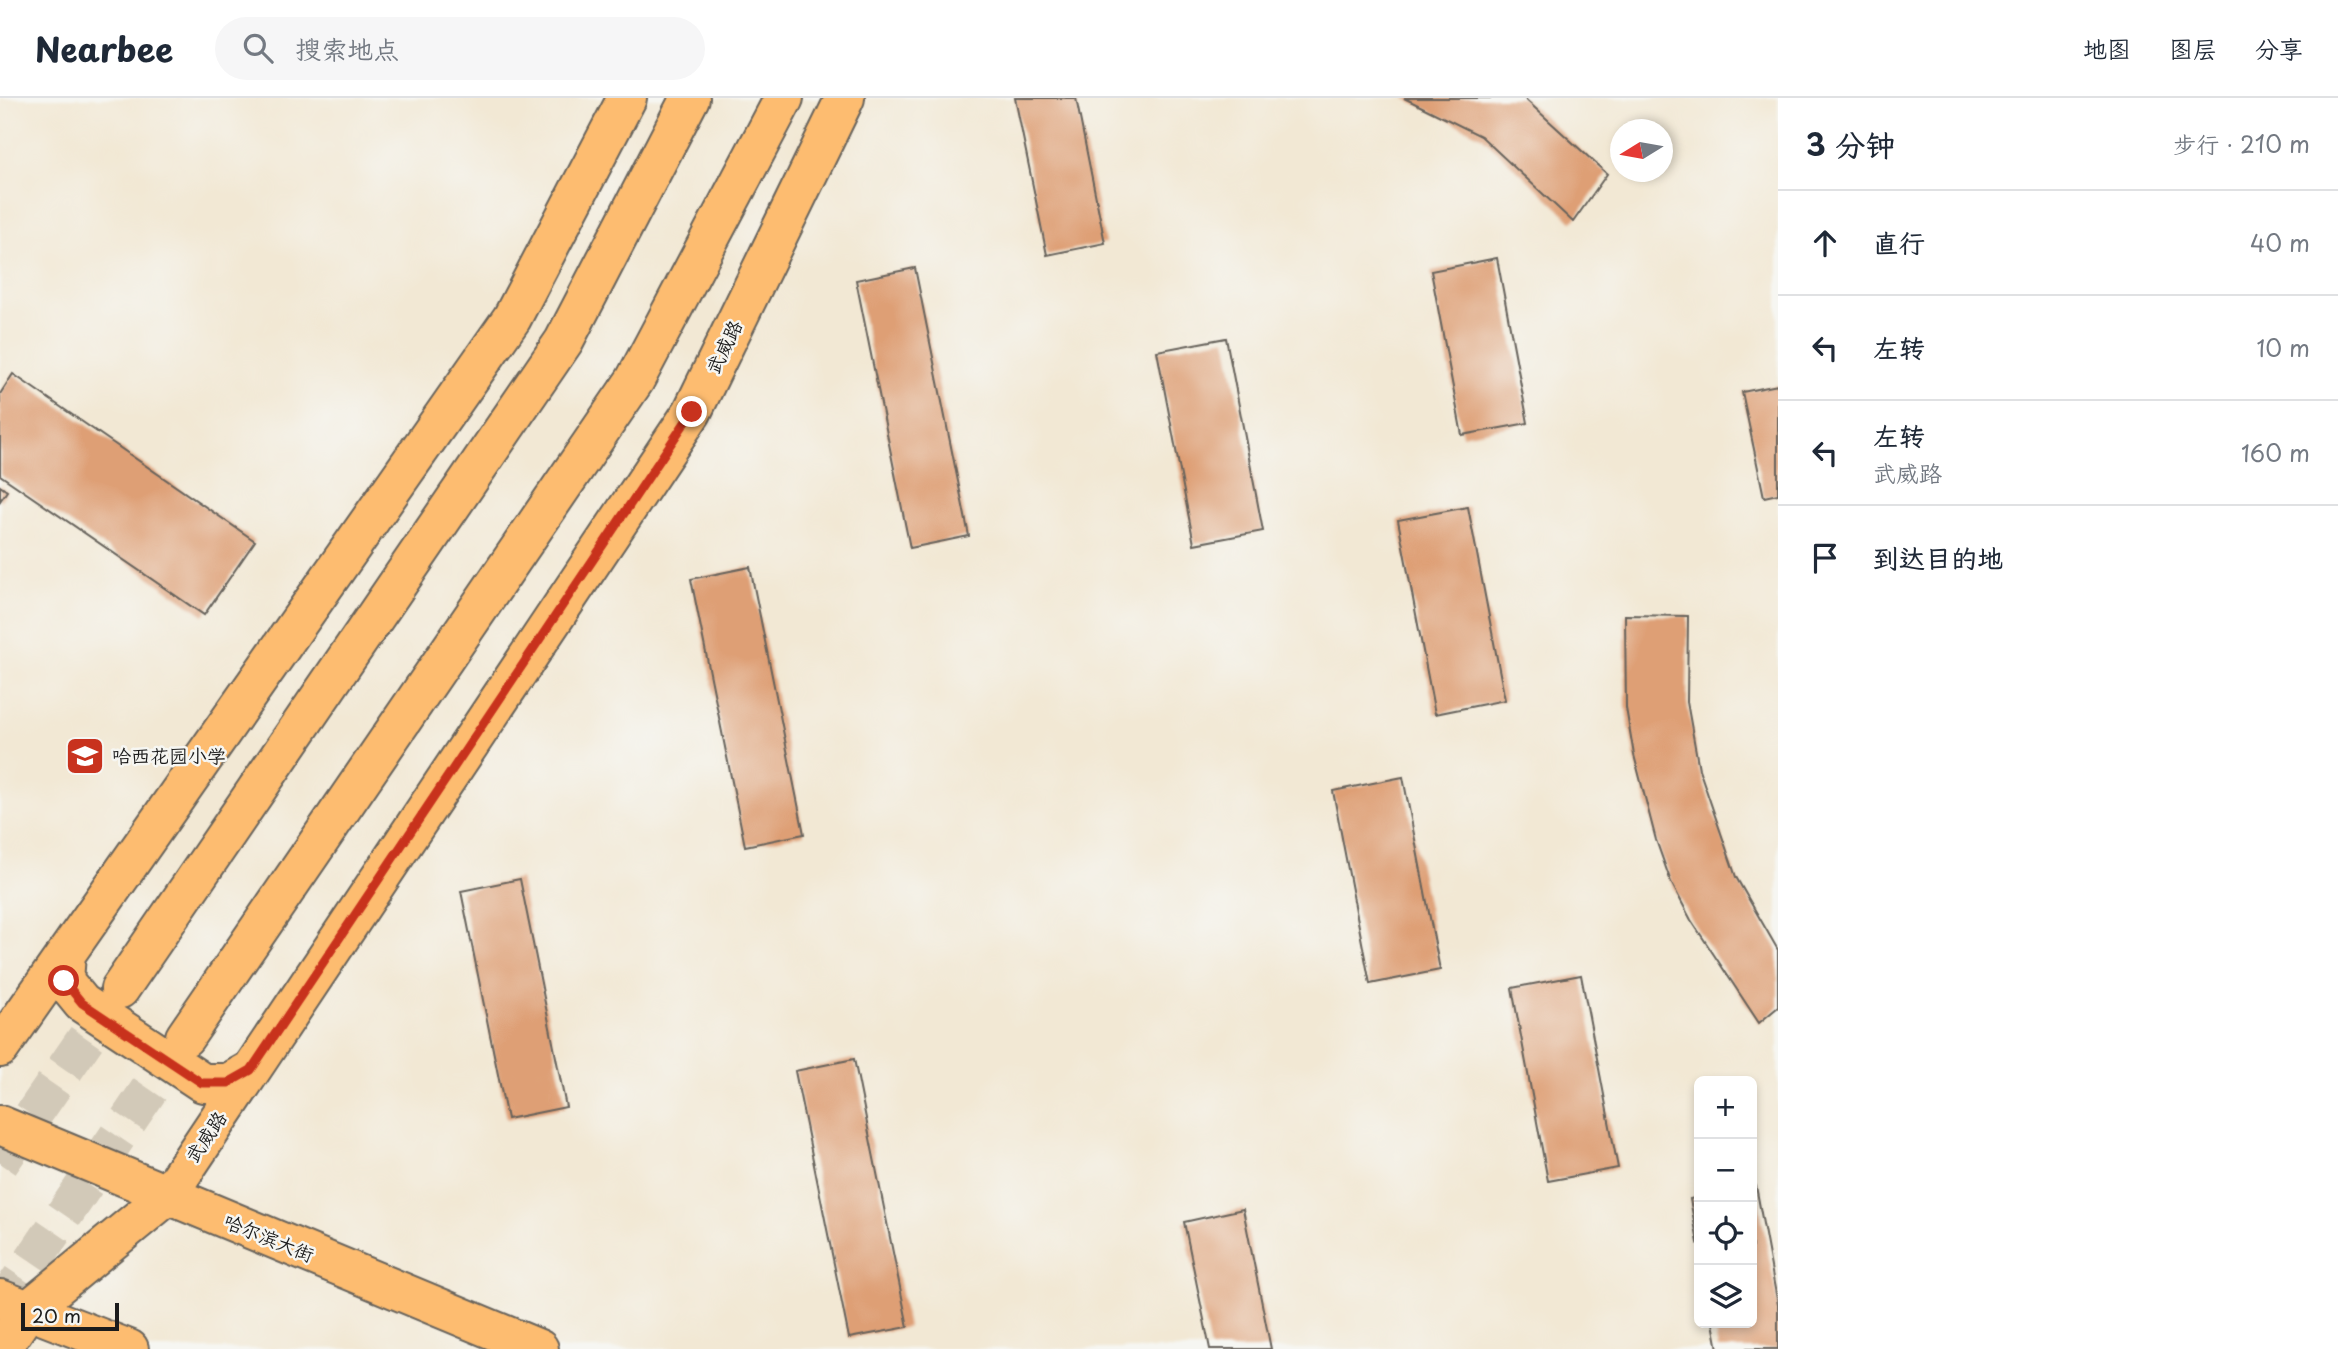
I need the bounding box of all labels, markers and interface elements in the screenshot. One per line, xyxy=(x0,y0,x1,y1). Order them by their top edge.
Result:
search box xyxy=(215,17,705,80)
text: Nearbee xyxy=(35,23,173,73)
icon: search xyxy=(239,29,277,67)
text: 搜索地点 xyxy=(295,29,399,68)
text: 地图 xyxy=(2083,30,2131,66)
text: 图层 xyxy=(2169,30,2217,66)
text: 分享 xyxy=(2255,30,2303,66)
north arrow xyxy=(1610,119,1673,182)
text: 3 分钟 xyxy=(1806,121,1895,166)
text: 步行 · 210 m xyxy=(2173,126,2310,161)
text: 直行 xyxy=(1873,223,1925,262)
icon: ahead xyxy=(1806,224,1844,262)
text: 40 m xyxy=(2250,225,2310,260)
street label: 武威路 xyxy=(698,315,748,378)
text: 左转 xyxy=(1873,328,1925,367)
icon: left xyxy=(1806,329,1844,367)
text: 10 m xyxy=(2256,330,2310,365)
route end xyxy=(676,396,707,427)
text: 左转 xyxy=(1873,416,1925,455)
icon: left xyxy=(1806,434,1844,472)
text: 160 m xyxy=(2241,435,2310,470)
text: 武威路 xyxy=(1873,455,1942,490)
text: 到达目的地 xyxy=(1873,538,2003,577)
icon: arrive xyxy=(1806,539,1844,577)
school or university icon: 哈西花园小学 xyxy=(64,735,106,777)
place label: 哈西花园小学 xyxy=(112,741,226,769)
route start xyxy=(48,965,79,996)
map controls xyxy=(1694,1076,1757,1328)
button: + xyxy=(1694,1076,1757,1139)
street label: 武威路 xyxy=(178,1105,233,1168)
button: − xyxy=(1694,1139,1757,1202)
button: locate xyxy=(1694,1202,1757,1265)
street label: 哈尔滨大街 xyxy=(220,1206,319,1268)
button: layers xyxy=(1694,1265,1757,1328)
scale bar xyxy=(21,1300,119,1332)
text: 20 m xyxy=(32,1301,81,1329)

